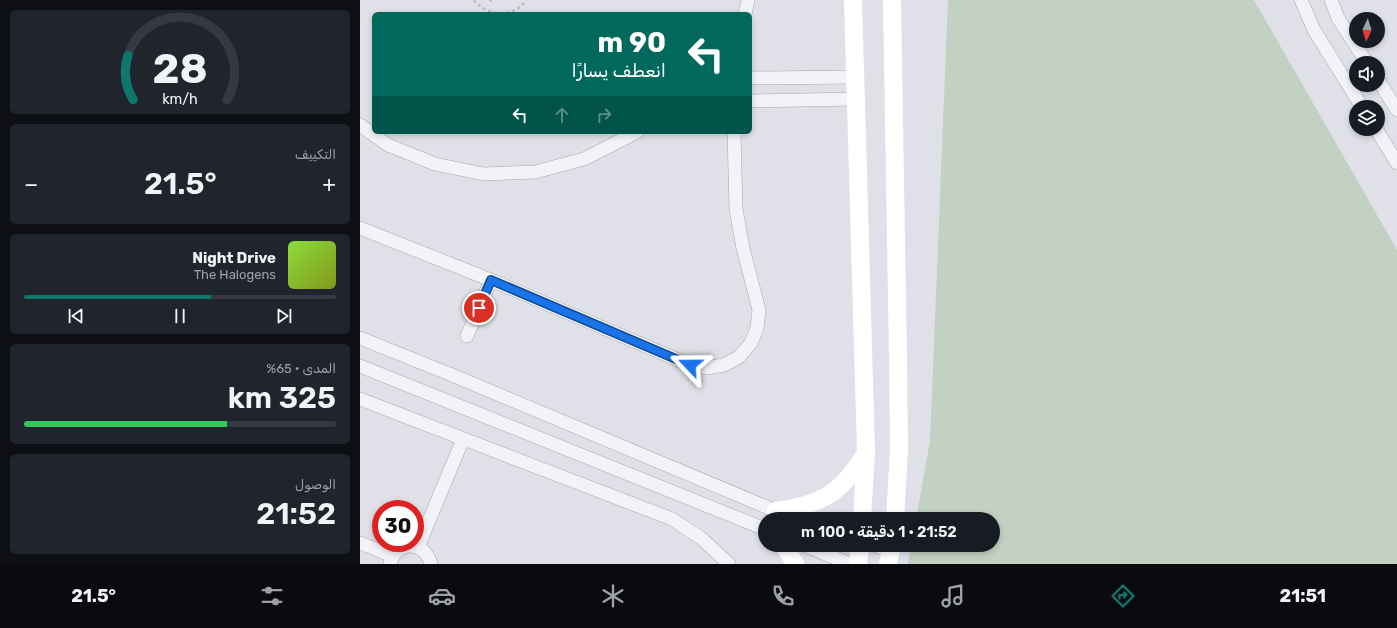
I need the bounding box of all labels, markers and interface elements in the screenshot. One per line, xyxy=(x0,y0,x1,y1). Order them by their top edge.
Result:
north arrow xyxy=(1349,12,1385,48)
map controls xyxy=(1349,12,1385,136)
text: 90 m xyxy=(597,26,666,59)
icon: left xyxy=(680,28,732,80)
text: 28 xyxy=(152,44,208,93)
button: sound xyxy=(1349,56,1385,92)
text: انعطف يسارًا xyxy=(572,60,666,82)
text: km/h xyxy=(162,91,198,108)
button: layers xyxy=(1349,100,1385,136)
icon: left xyxy=(509,104,531,126)
icon: ahead xyxy=(551,104,573,126)
icon: right xyxy=(593,104,615,126)
text: التكييف xyxy=(295,147,336,162)
text: 21.5° xyxy=(144,166,217,202)
text: − xyxy=(24,171,38,198)
text: + xyxy=(322,171,336,198)
text: Night Drive xyxy=(192,249,276,267)
text: The Halogens xyxy=(194,267,276,282)
pin xyxy=(462,291,496,325)
icon: arrive xyxy=(468,297,490,319)
icon: previous xyxy=(65,305,87,327)
icon: pause xyxy=(169,305,191,327)
icon: next xyxy=(273,305,295,327)
position arrow xyxy=(669,344,711,386)
text: المدى · 65% xyxy=(266,361,336,376)
text: 325 km xyxy=(228,380,336,416)
text: الوصول xyxy=(295,477,336,492)
text: 21:52 xyxy=(256,496,336,532)
speed limit sign: 30 xyxy=(372,500,424,552)
text: 21:52 · 1 دقيقة · 100 m xyxy=(801,523,957,541)
icon: filters xyxy=(258,582,286,610)
icon: car xyxy=(428,582,456,610)
icon: climate xyxy=(599,582,627,610)
icon: phone xyxy=(769,582,797,610)
icon: music xyxy=(939,582,967,610)
icon: directions xyxy=(1109,582,1137,610)
text: 21.5° xyxy=(71,585,116,607)
text: 21:51 xyxy=(1280,585,1326,607)

